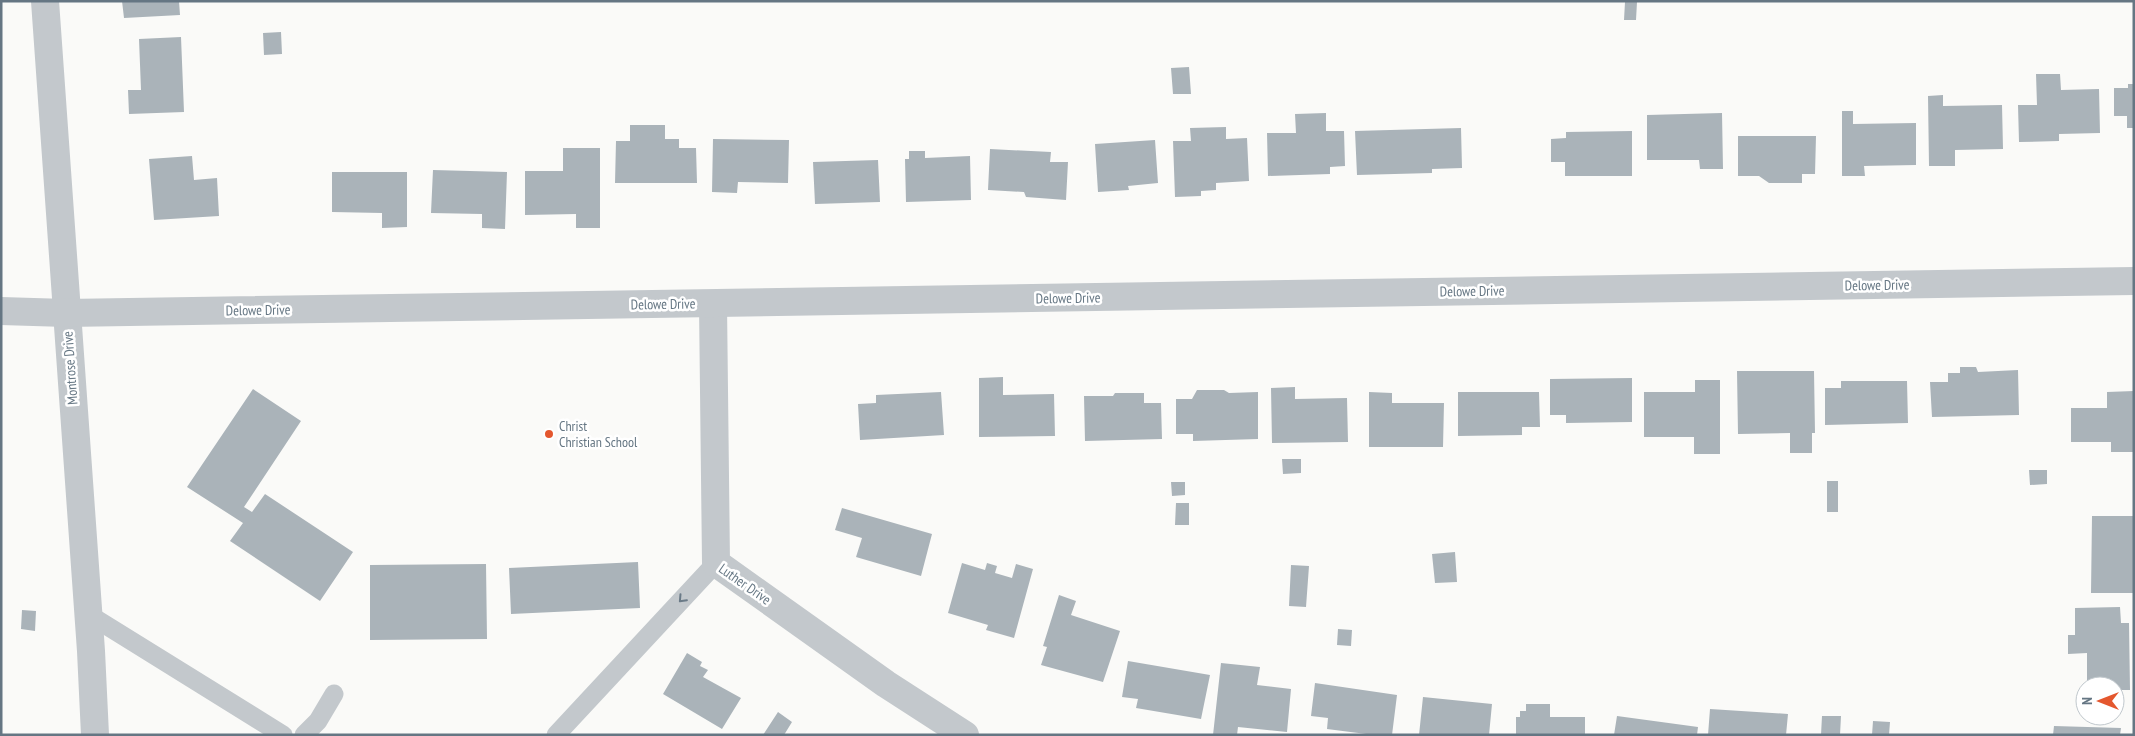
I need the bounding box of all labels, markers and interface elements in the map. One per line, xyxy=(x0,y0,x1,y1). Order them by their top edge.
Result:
street label: Delowe Drive xyxy=(1845,275,1910,295)
street label: Delowe Drive xyxy=(1440,281,1505,301)
street label: Delowe Drive xyxy=(1036,288,1101,308)
street label: Delowe Drive xyxy=(631,294,696,314)
street label: Delowe Drive xyxy=(226,300,291,320)
street label: Montrose Drive xyxy=(58,330,82,405)
place label: Christ Christian School xyxy=(559,417,638,451)
marker: Christ Christian School xyxy=(543,428,555,440)
street label: Luther Drive xyxy=(715,559,775,609)
one-way arrow xyxy=(679,593,688,602)
north arrow xyxy=(2075,676,2125,726)
text: N xyxy=(2078,697,2096,705)

